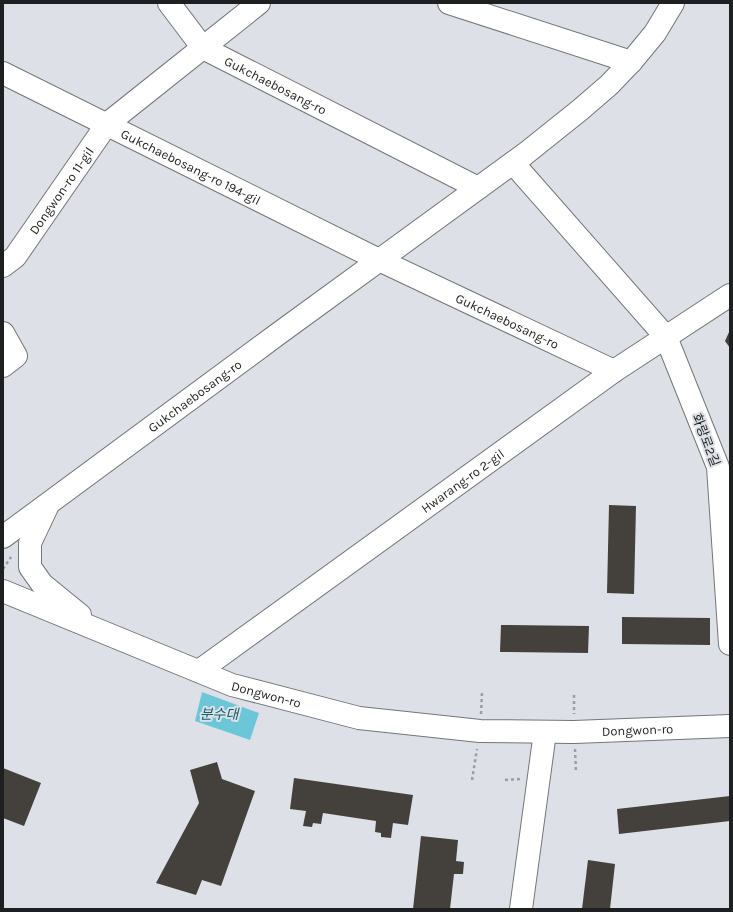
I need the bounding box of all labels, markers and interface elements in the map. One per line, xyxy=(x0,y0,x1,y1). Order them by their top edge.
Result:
street label: Gukchaebosang-ro xyxy=(222,53,329,117)
street label: Gukchaebosang-ro 194-gil xyxy=(119,126,263,208)
street label: Dongwon-ro 11-gil xyxy=(26,144,96,237)
street label: Gukchaebosang-ro xyxy=(453,290,561,351)
street label: Gukchaebosang-ro xyxy=(145,356,244,435)
street label: 화랑로2길 xyxy=(689,411,723,469)
street label: Hwarang-ro 2-gil xyxy=(418,446,507,516)
street label: Dongwon-ro xyxy=(230,678,303,710)
water label: 분수대 xyxy=(200,706,240,723)
street label: Dongwon-ro xyxy=(601,721,674,738)

